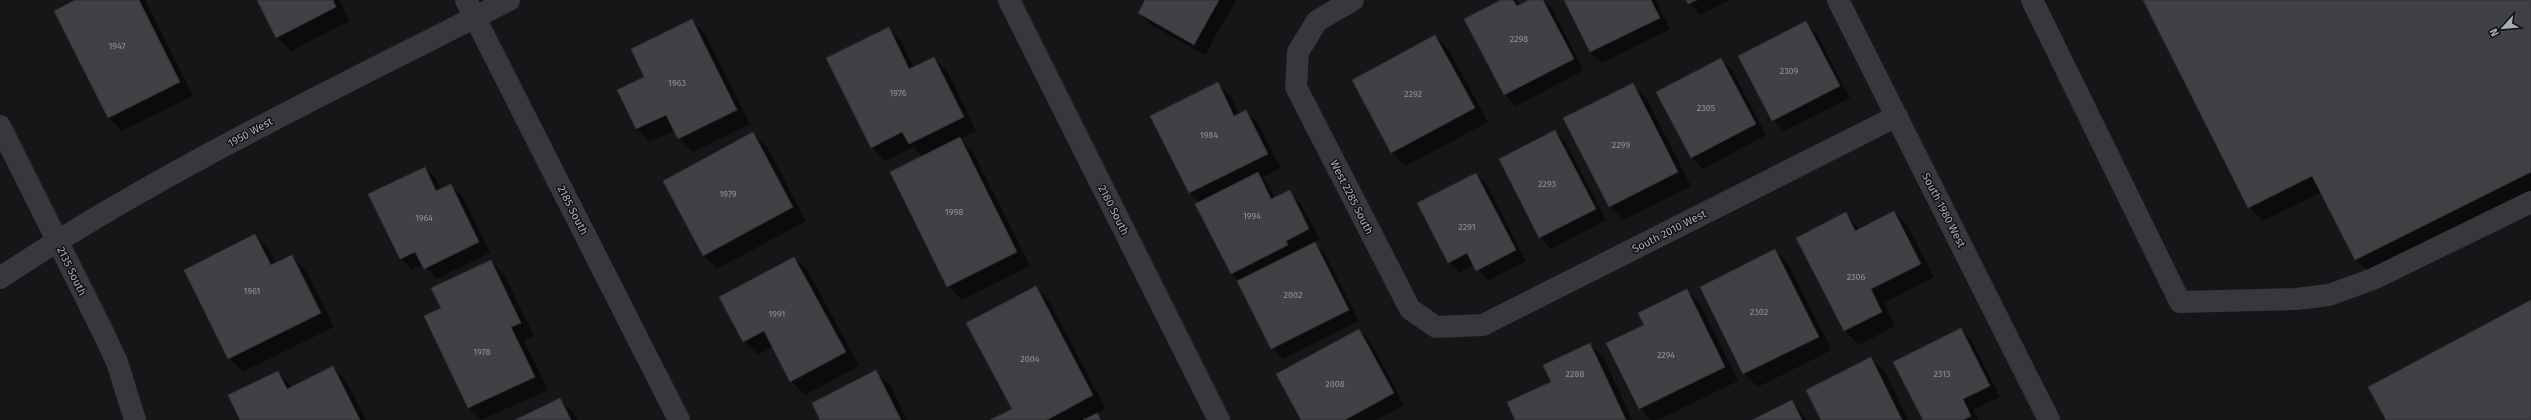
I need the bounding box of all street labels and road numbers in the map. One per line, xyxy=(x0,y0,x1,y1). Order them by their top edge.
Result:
street label: 1950 West xyxy=(226,115,275,150)
street label: West 2285 South xyxy=(1327,158,1376,237)
street label: South 1980 West xyxy=(1919,171,1968,250)
street label: 2185 South xyxy=(555,183,591,237)
street label: 2180 South xyxy=(1095,183,1132,237)
street label: South 2010 West xyxy=(1630,207,1708,256)
street label: 2135 South xyxy=(54,245,89,298)

